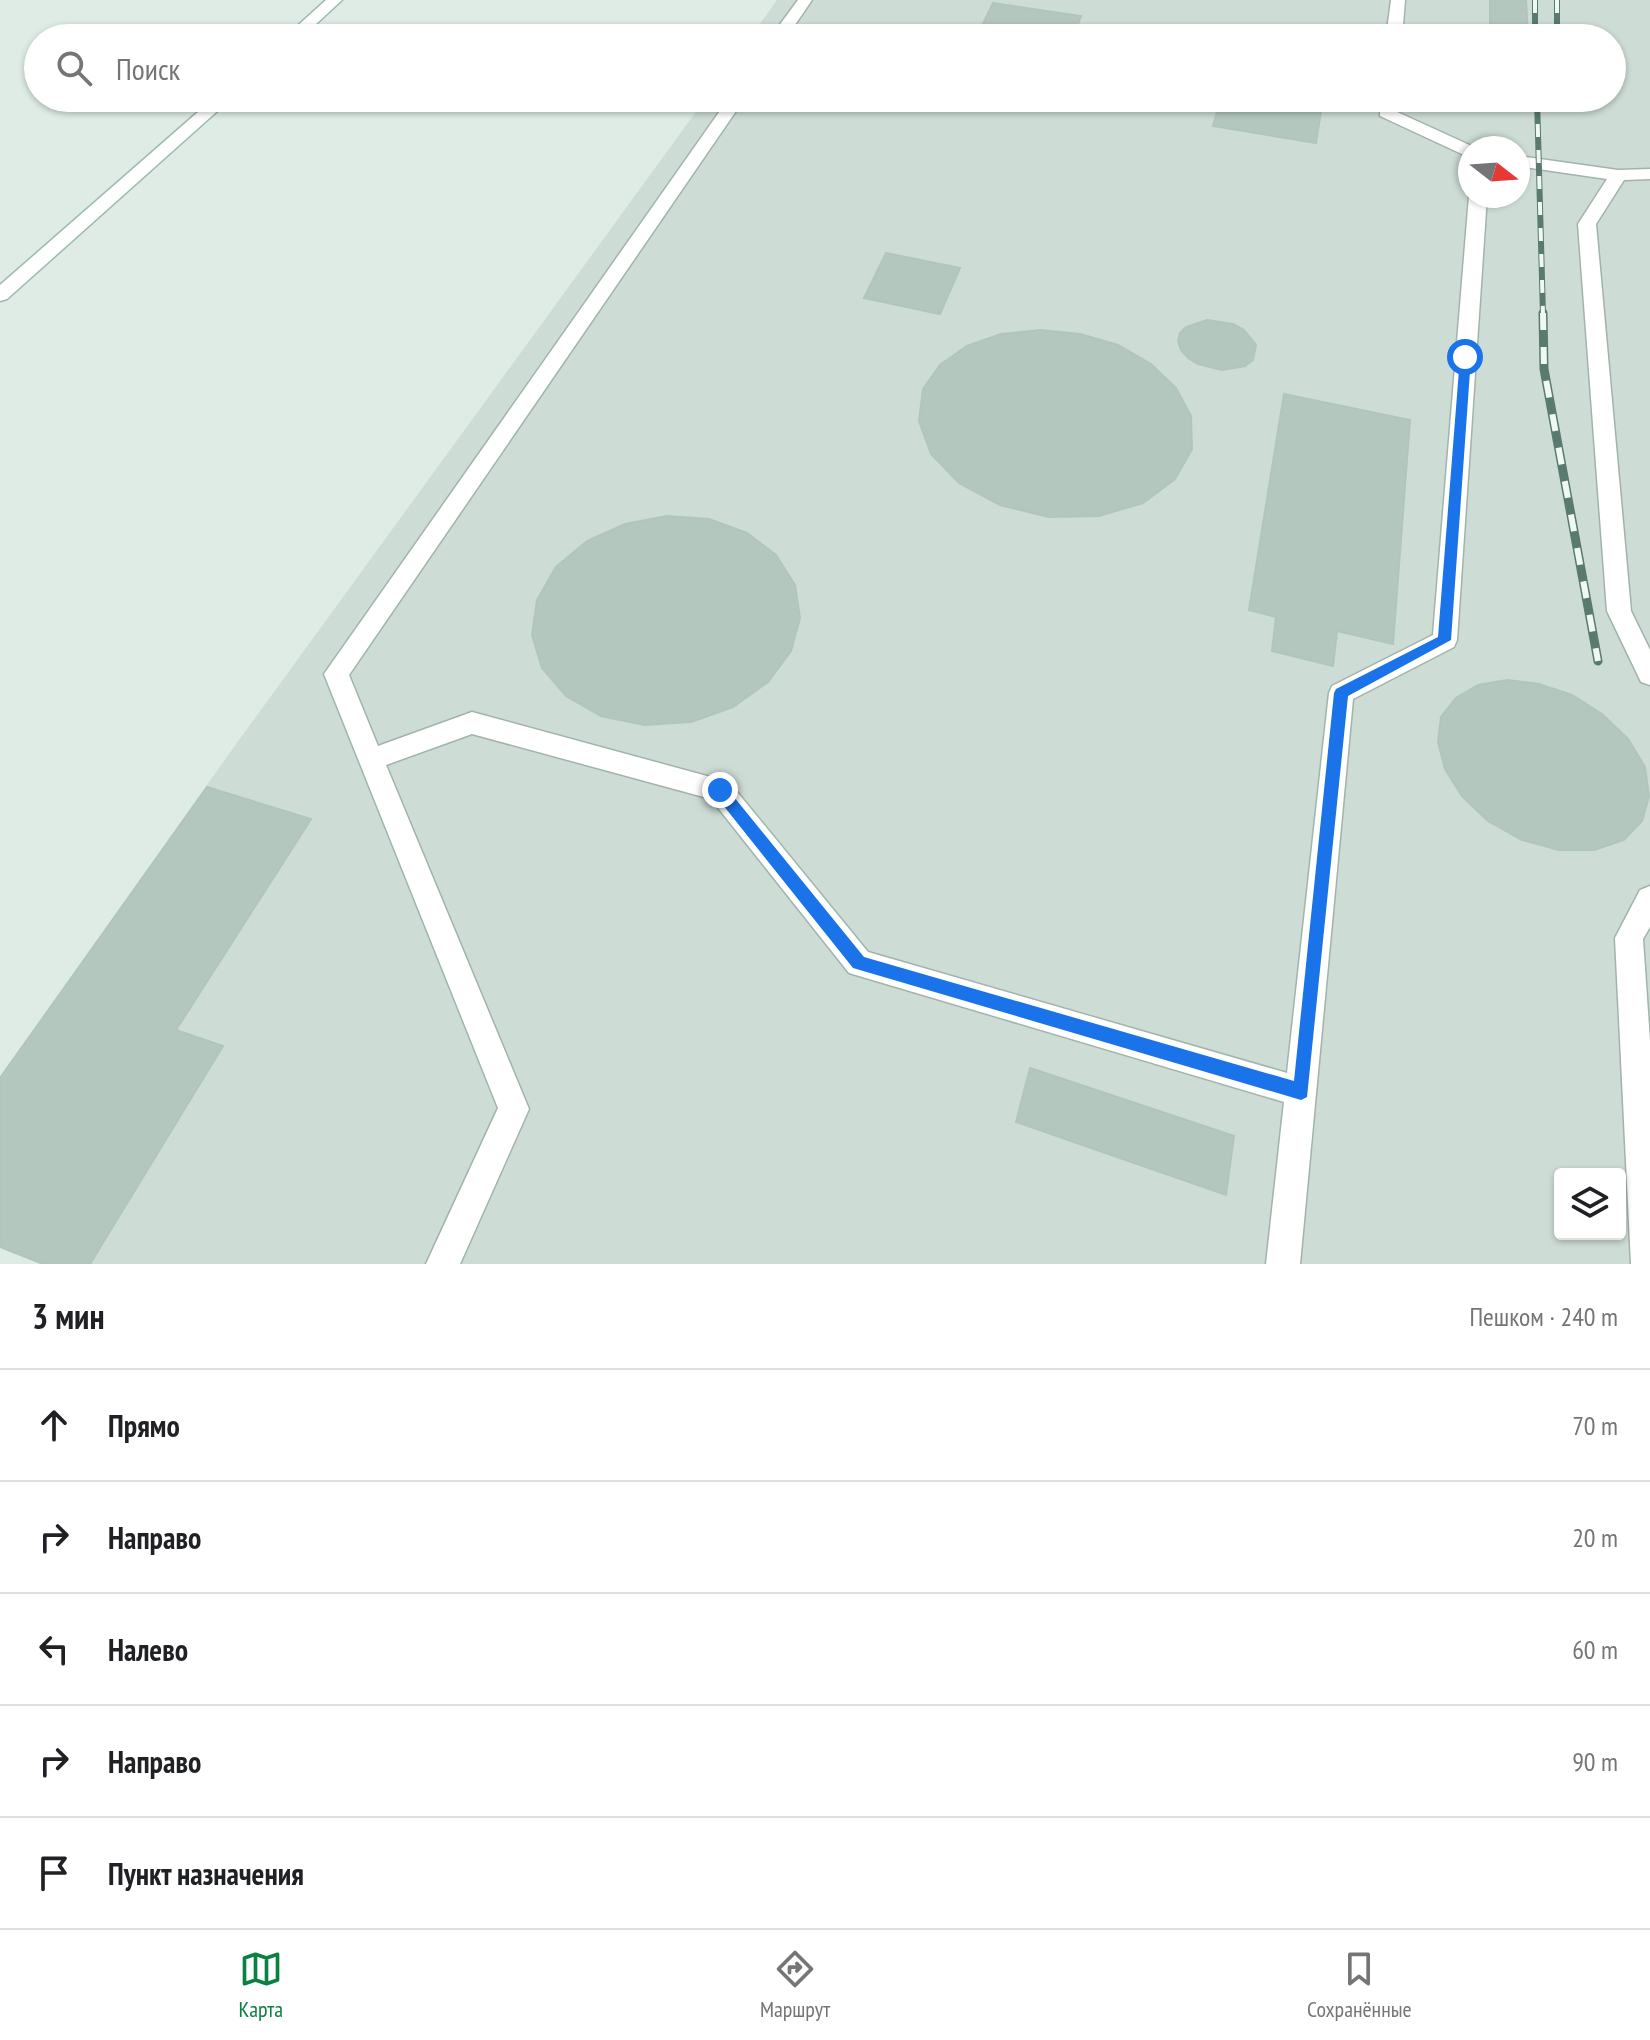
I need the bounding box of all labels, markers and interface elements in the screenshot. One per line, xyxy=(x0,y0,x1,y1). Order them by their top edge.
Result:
search box xyxy=(24,24,1626,112)
icon: search xyxy=(52,46,96,90)
text: Поиск xyxy=(116,49,180,88)
north arrow xyxy=(1458,136,1530,208)
route start xyxy=(1447,339,1483,375)
route end xyxy=(702,772,738,808)
map controls xyxy=(1554,1168,1626,1240)
button: layers xyxy=(1554,1168,1626,1240)
text: 3 мин xyxy=(32,1294,105,1338)
text: Пешком · 240 m xyxy=(1469,1300,1618,1333)
icon: ahead xyxy=(32,1403,76,1447)
text: Прямо xyxy=(108,1406,180,1445)
text: 70 m xyxy=(1572,1409,1618,1442)
icon: right xyxy=(32,1515,76,1559)
text: Направо xyxy=(108,1518,201,1557)
text: 20 m xyxy=(1572,1521,1618,1554)
icon: left xyxy=(32,1627,76,1671)
text: Налево xyxy=(108,1630,188,1669)
text: 60 m xyxy=(1572,1633,1618,1666)
icon: right xyxy=(32,1739,76,1783)
text: Направо xyxy=(108,1742,201,1781)
text: 90 m xyxy=(1572,1745,1618,1778)
icon: arrive xyxy=(32,1851,76,1895)
text: Пункт назначения xyxy=(108,1854,304,1893)
tab: Карта xyxy=(238,1947,283,2023)
tab: Маршрут xyxy=(760,1947,830,2023)
tab: Сохранённые xyxy=(1307,1947,1412,2023)

